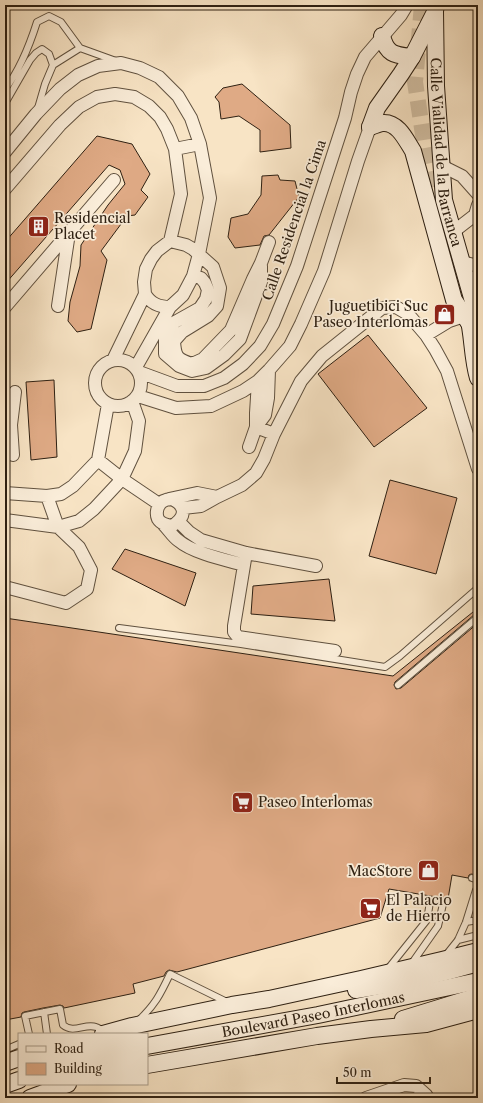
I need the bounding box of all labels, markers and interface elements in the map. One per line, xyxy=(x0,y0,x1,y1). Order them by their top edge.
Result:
street label: Calle Vialidad de la Barranca xyxy=(427,57,466,249)
street label: Calle Residencial la Cima xyxy=(258,137,330,303)
place label: Residencial Placet xyxy=(54,209,131,243)
building icon: Residencial Placet xyxy=(25,213,51,239)
place label: Juguetibici Suc Paseo Interlomas xyxy=(313,297,428,331)
shop icon: Juguetibici Suc Paseo Interlomas xyxy=(431,301,457,327)
supermarket icon: Paseo Interlomas xyxy=(229,789,255,815)
place label: Paseo Interlomas xyxy=(258,793,373,811)
shop icon: MacStore xyxy=(415,858,441,884)
place label: MacStore xyxy=(348,862,412,880)
place label: El Palacio de Hierro xyxy=(386,891,452,925)
supermarket icon: El Palacio de Hierro xyxy=(357,895,383,921)
street label: Boulevard Paseo Interlomas xyxy=(220,988,406,1041)
legend xyxy=(18,1033,148,1085)
text: Road xyxy=(54,1041,84,1056)
scale bar xyxy=(337,1059,430,1085)
text: Building xyxy=(54,1061,102,1076)
text: 50 m xyxy=(343,1065,372,1080)

